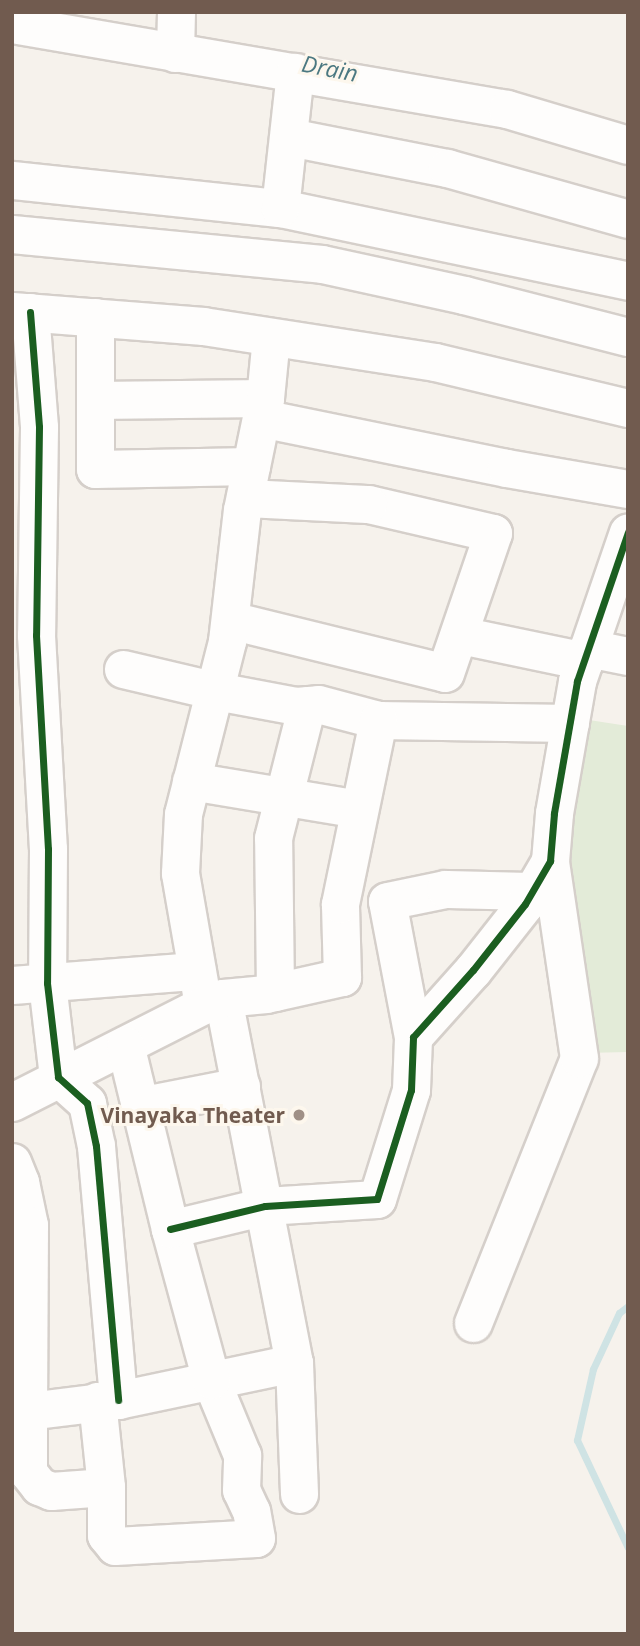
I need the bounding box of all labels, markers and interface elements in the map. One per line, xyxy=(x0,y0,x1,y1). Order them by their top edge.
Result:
water label: Drain xyxy=(300,49,360,87)
place label: Vinayaka Theater xyxy=(101,1102,285,1128)
marker: Vinayaka Theater xyxy=(291,1107,307,1123)

